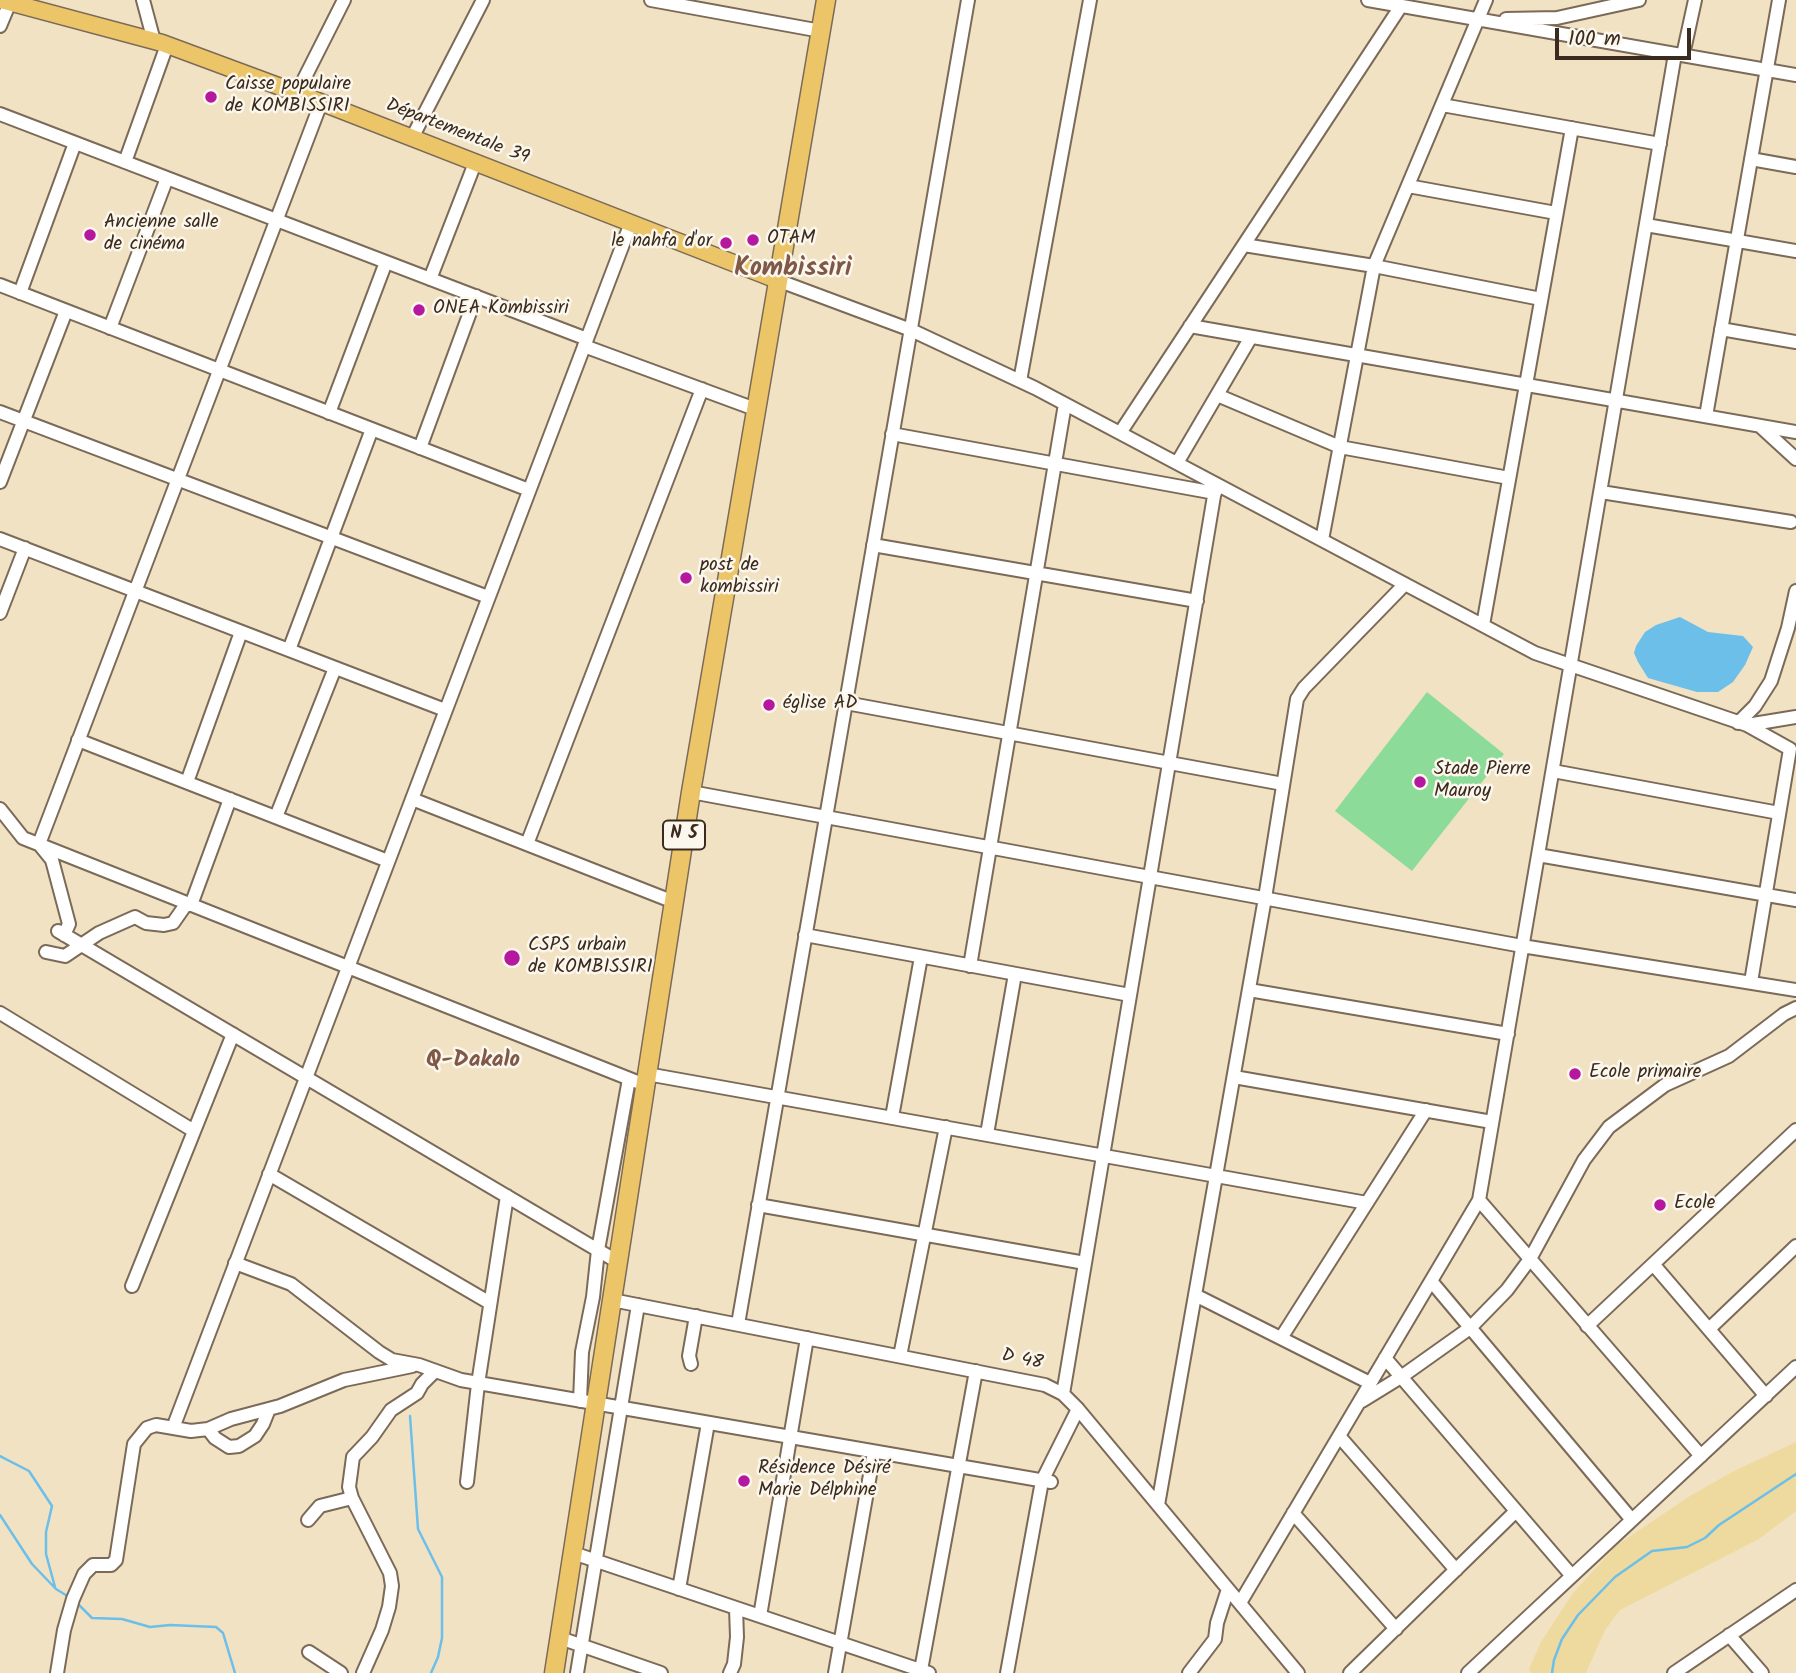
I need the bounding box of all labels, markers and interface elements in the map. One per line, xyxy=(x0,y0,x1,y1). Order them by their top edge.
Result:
scale bar xyxy=(1558,14,1694,58)
text: 100 m xyxy=(1568,23,1621,56)
place label: Caisse populaire de KOMBISSIRI xyxy=(225,75,351,119)
marker: Caisse populaire de KOMBISSIRI xyxy=(203,89,219,105)
street label: Départementale 39 xyxy=(382,95,532,171)
place label: Ancienne salle de cinéma xyxy=(104,213,218,257)
marker: Ancienne salle de cinéma xyxy=(82,227,98,243)
place label: OTAM xyxy=(767,229,815,251)
place label: le nahfa d'or xyxy=(611,232,712,254)
marker: OTAM xyxy=(745,232,761,248)
marker: le nahfa d'or xyxy=(718,235,734,251)
district label: Kombissiri xyxy=(734,255,852,287)
place label: ONEA Kombissiri xyxy=(433,299,569,321)
marker: ONEA Kombissiri xyxy=(411,302,427,318)
place label: post de kombissiri xyxy=(700,556,779,600)
marker: post de kombissiri xyxy=(678,570,694,586)
place label: église AD xyxy=(783,694,858,716)
marker: église AD xyxy=(761,697,777,713)
place label: Stade Pierre Mauroy xyxy=(1434,760,1531,804)
marker: Stade Pierre Mauroy xyxy=(1412,774,1428,790)
road number: N 5 xyxy=(663,820,705,850)
place label: CSPS urbain de KOMBISSIRI xyxy=(528,936,653,980)
marker: CSPS urbain de KOMBISSIRI xyxy=(502,948,522,968)
district label: Q-Dakalo xyxy=(426,1048,520,1076)
place label: Ecole primaire xyxy=(1589,1063,1701,1085)
marker: Ecole primaire xyxy=(1567,1066,1583,1082)
place label: Ecole xyxy=(1674,1194,1715,1216)
marker: Ecole xyxy=(1652,1197,1668,1213)
street label: D 48 xyxy=(999,1346,1045,1376)
place label: Résidence Désiré Marie Délphine xyxy=(758,1459,891,1503)
marker: Résidence Désiré Marie Délphine xyxy=(736,1473,752,1489)

